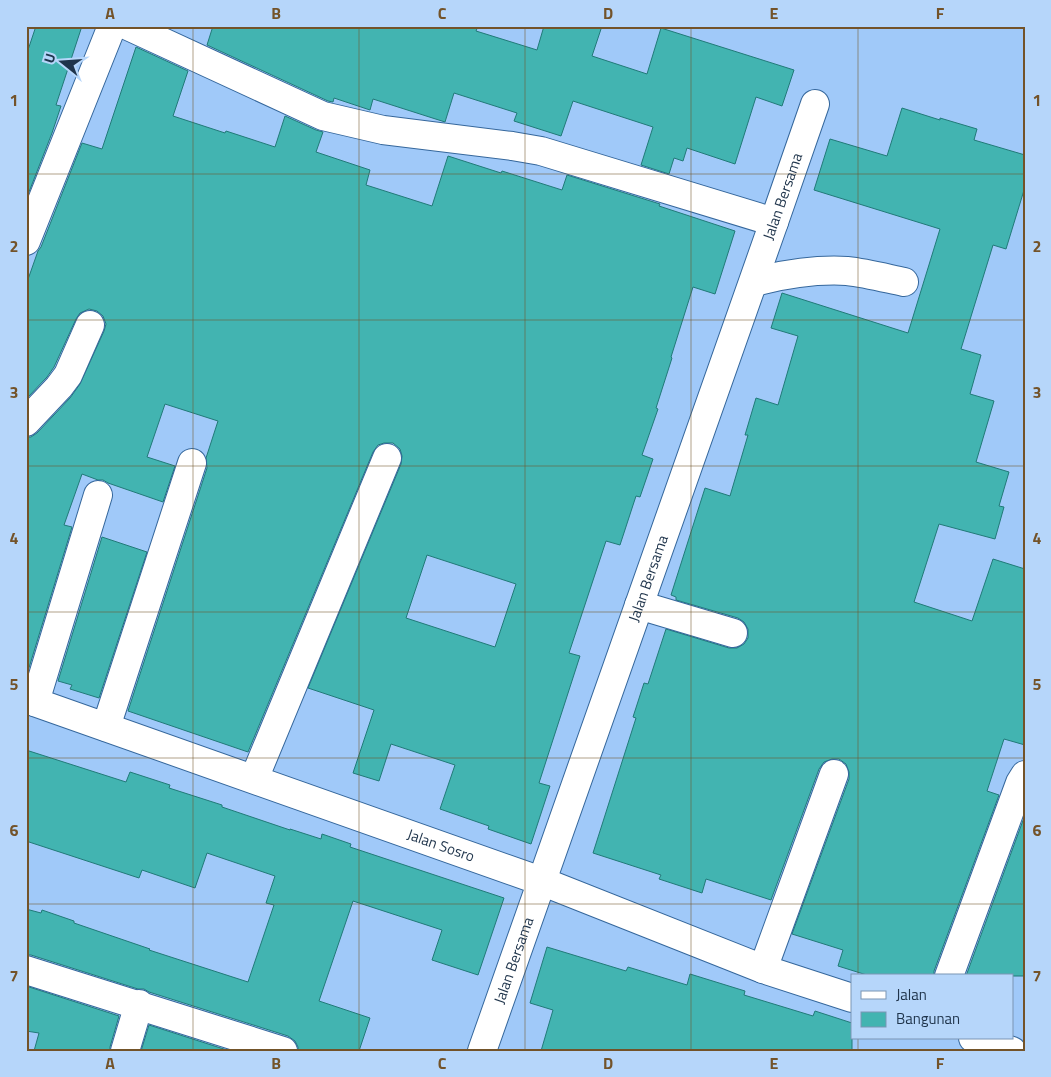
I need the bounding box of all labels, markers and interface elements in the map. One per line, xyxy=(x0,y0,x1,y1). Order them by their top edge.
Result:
text: A xyxy=(105,1,115,25)
text: B xyxy=(271,1,281,25)
text: C xyxy=(438,1,447,25)
text: D xyxy=(603,1,613,25)
text: E xyxy=(770,1,779,25)
text: F xyxy=(936,1,945,25)
north arrow xyxy=(38,38,88,88)
text: U xyxy=(38,51,60,66)
text: 1 xyxy=(10,88,18,112)
text: 1 xyxy=(1033,88,1041,112)
street label: Jalan Bersama xyxy=(757,149,808,243)
text: 2 xyxy=(10,234,18,258)
text: 2 xyxy=(1033,234,1041,258)
text: 3 xyxy=(10,380,18,404)
text: 3 xyxy=(1033,380,1041,404)
text: 4 xyxy=(10,526,19,550)
text: 4 xyxy=(1033,526,1042,550)
street label: Jalan Bersama xyxy=(622,531,674,625)
text: 5 xyxy=(10,672,19,696)
text: 5 xyxy=(1033,672,1042,696)
text: 6 xyxy=(10,818,19,842)
text: 6 xyxy=(1033,818,1042,842)
street label: Jalan Sosro xyxy=(404,823,478,868)
street label: Jalan Bersama xyxy=(487,913,540,1007)
text: 7 xyxy=(10,964,18,988)
text: 7 xyxy=(1033,964,1041,988)
legend xyxy=(851,974,1014,1040)
text: Jalan xyxy=(896,983,927,1006)
text: Bangunan xyxy=(896,1007,960,1030)
text: A xyxy=(105,1051,115,1075)
text: B xyxy=(271,1051,281,1075)
text: C xyxy=(438,1051,447,1075)
text: D xyxy=(603,1051,613,1075)
text: E xyxy=(770,1051,779,1075)
text: F xyxy=(936,1051,945,1075)

